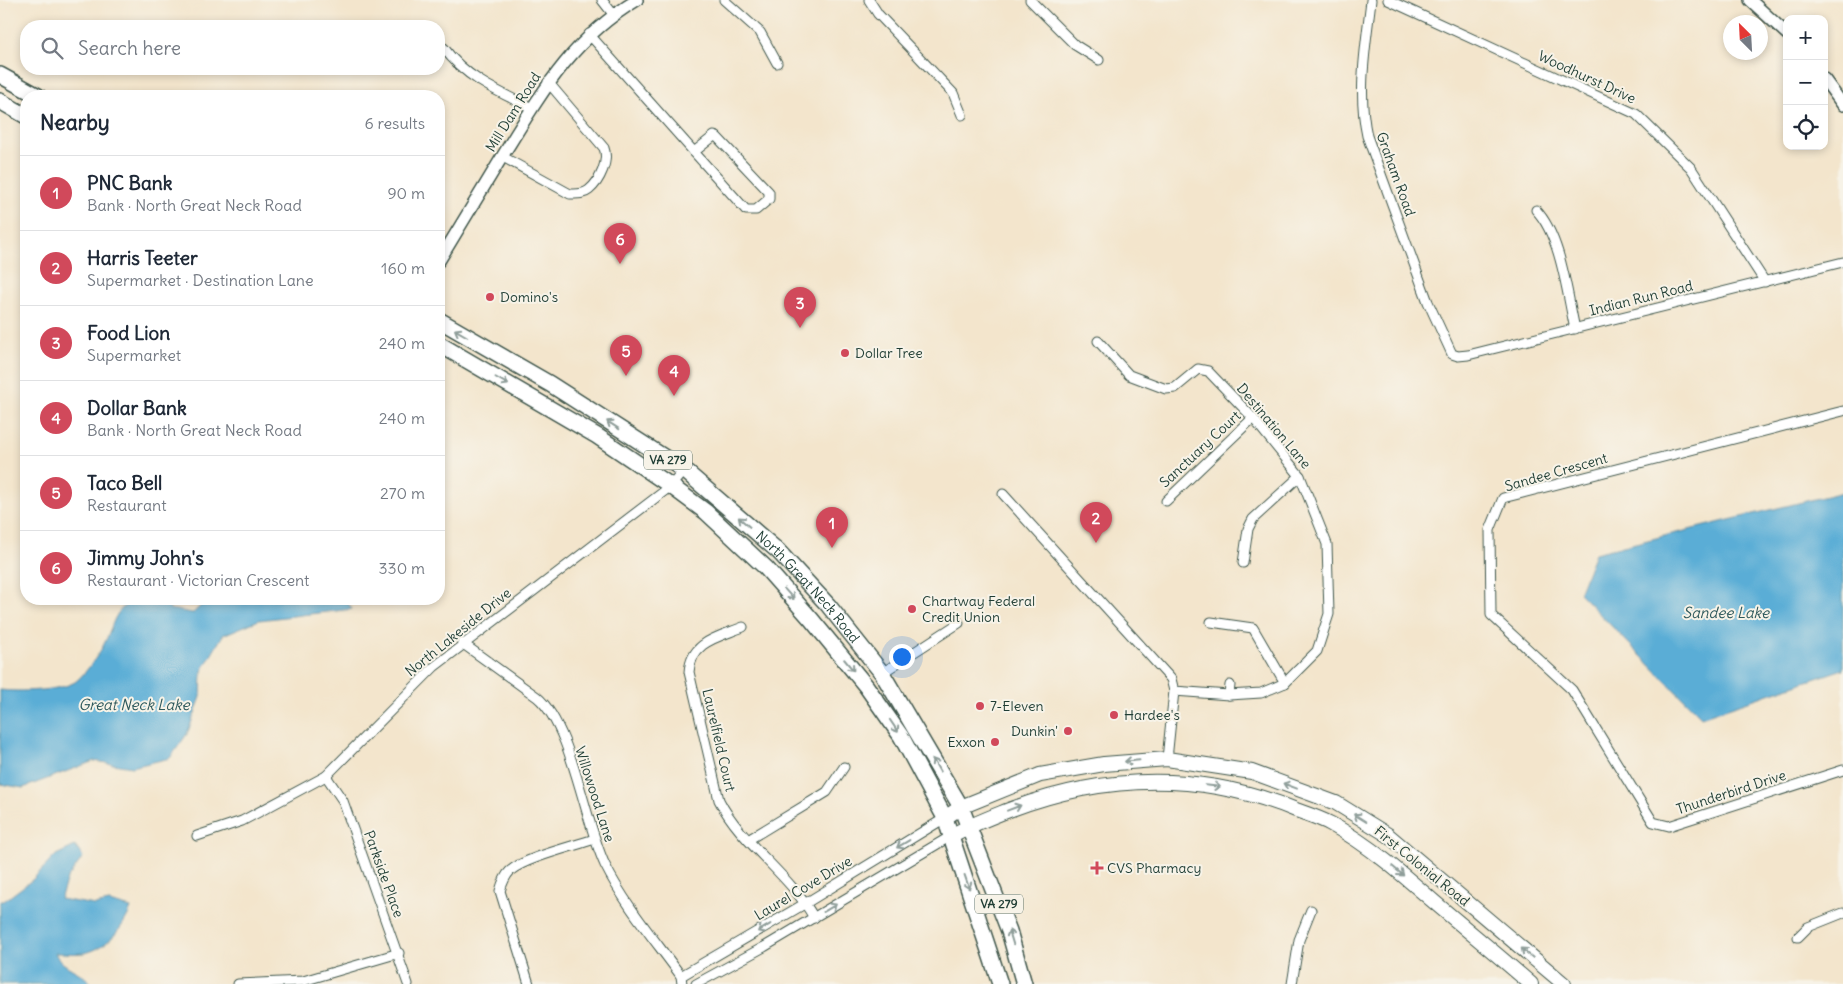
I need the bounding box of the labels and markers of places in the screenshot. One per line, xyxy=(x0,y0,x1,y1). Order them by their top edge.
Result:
pin: 6 xyxy=(604,223,636,264)
pin: 3 xyxy=(784,287,816,328)
place label: Domino's xyxy=(500,288,558,306)
marker: Domino's xyxy=(484,291,496,303)
pin: 5 xyxy=(610,335,642,376)
place label: Dollar Tree xyxy=(855,344,923,362)
marker: Dollar Tree xyxy=(839,347,851,359)
pin: 4 xyxy=(658,355,690,396)
pin: 2 xyxy=(1080,502,1112,543)
pin: 1 xyxy=(816,507,848,548)
place label: Chartway Federal Credit Union xyxy=(922,592,1035,626)
marker: Chartway Federal Credit Union xyxy=(906,603,918,615)
place label: 7-Eleven xyxy=(990,697,1044,715)
marker: 7-Eleven xyxy=(974,700,986,712)
place label: Hardee's xyxy=(1124,706,1180,724)
marker: Hardee's xyxy=(1108,709,1120,721)
place label: Dunkin' xyxy=(1011,722,1058,740)
marker: Dunkin' xyxy=(1062,725,1074,737)
place label: Exxon xyxy=(947,733,985,751)
marker: Exxon xyxy=(989,736,1001,748)
place label: CVS Pharmacy xyxy=(1107,859,1202,877)
marker: CVS Pharmacy xyxy=(1091,862,1103,874)

